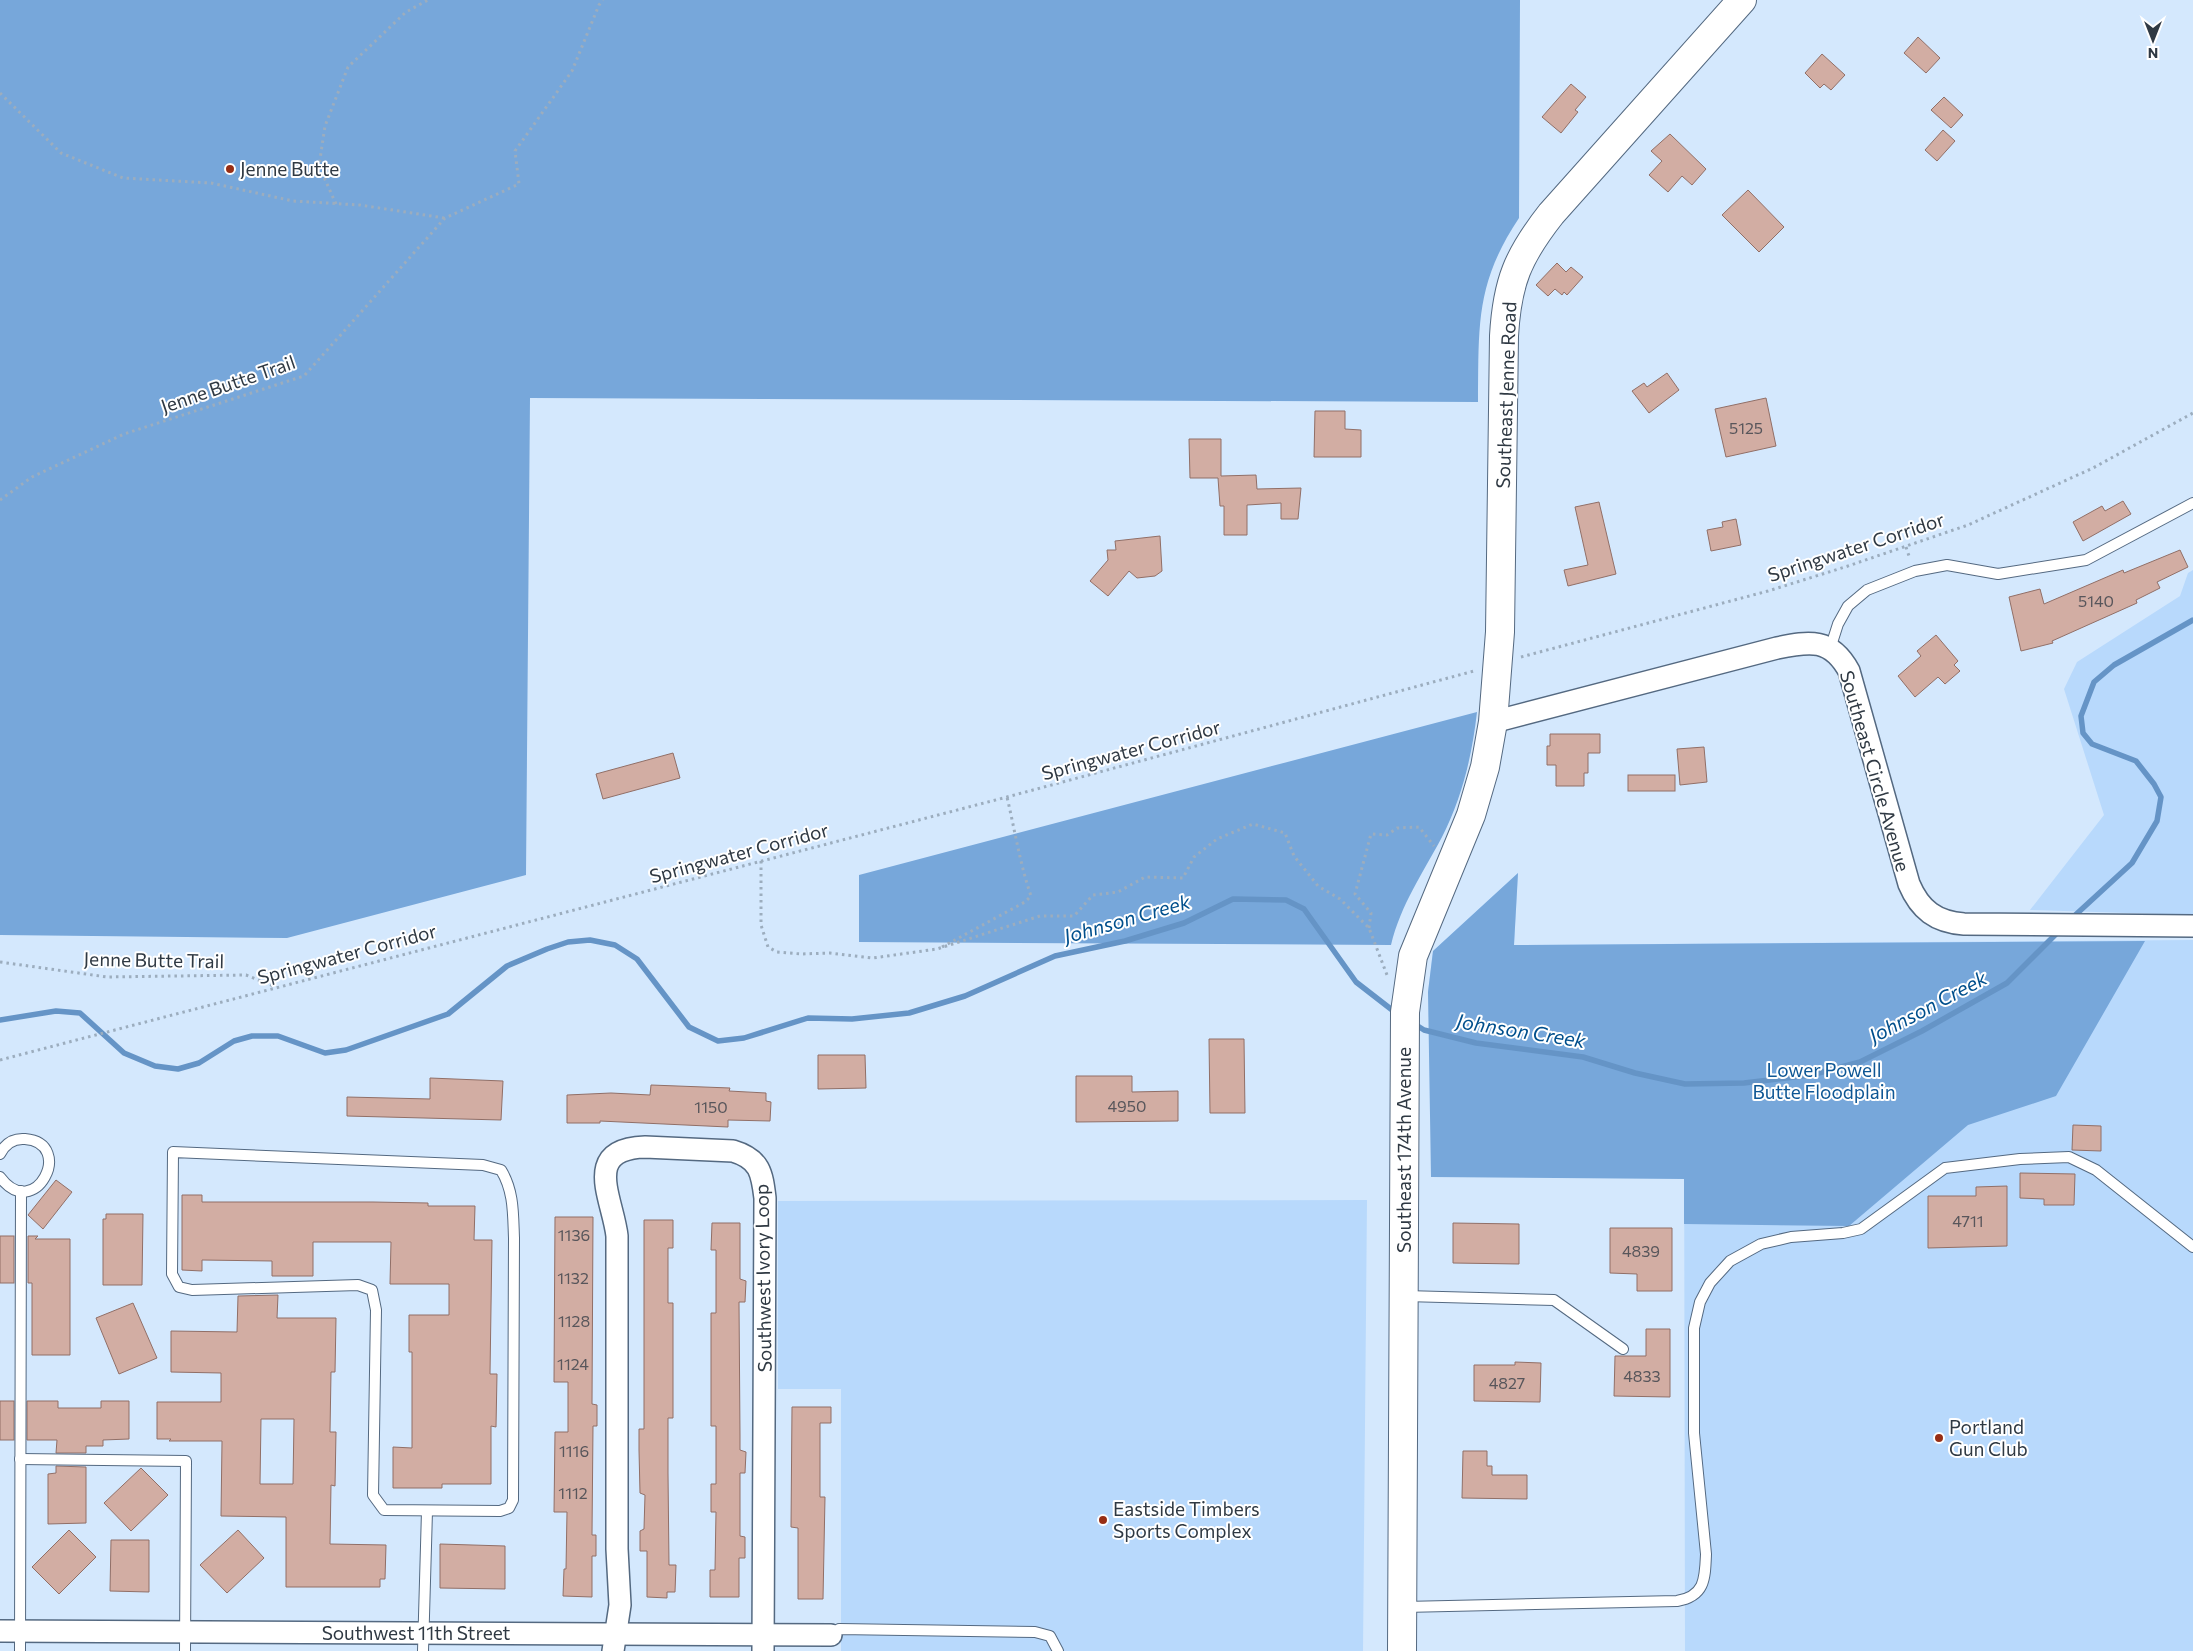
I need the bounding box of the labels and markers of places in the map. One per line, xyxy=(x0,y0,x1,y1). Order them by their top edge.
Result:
place label: Jenne Butte xyxy=(240,157,339,180)
marker: Jenne Butte xyxy=(224,163,236,175)
place label: Portland Gun Club xyxy=(1949,1415,2028,1460)
marker: Portland Gun Club xyxy=(1933,1432,1945,1444)
place label: Eastside Timbers Sports Complex xyxy=(1113,1497,1260,1542)
marker: Eastside Timbers Sports Complex xyxy=(1097,1514,1109,1526)

